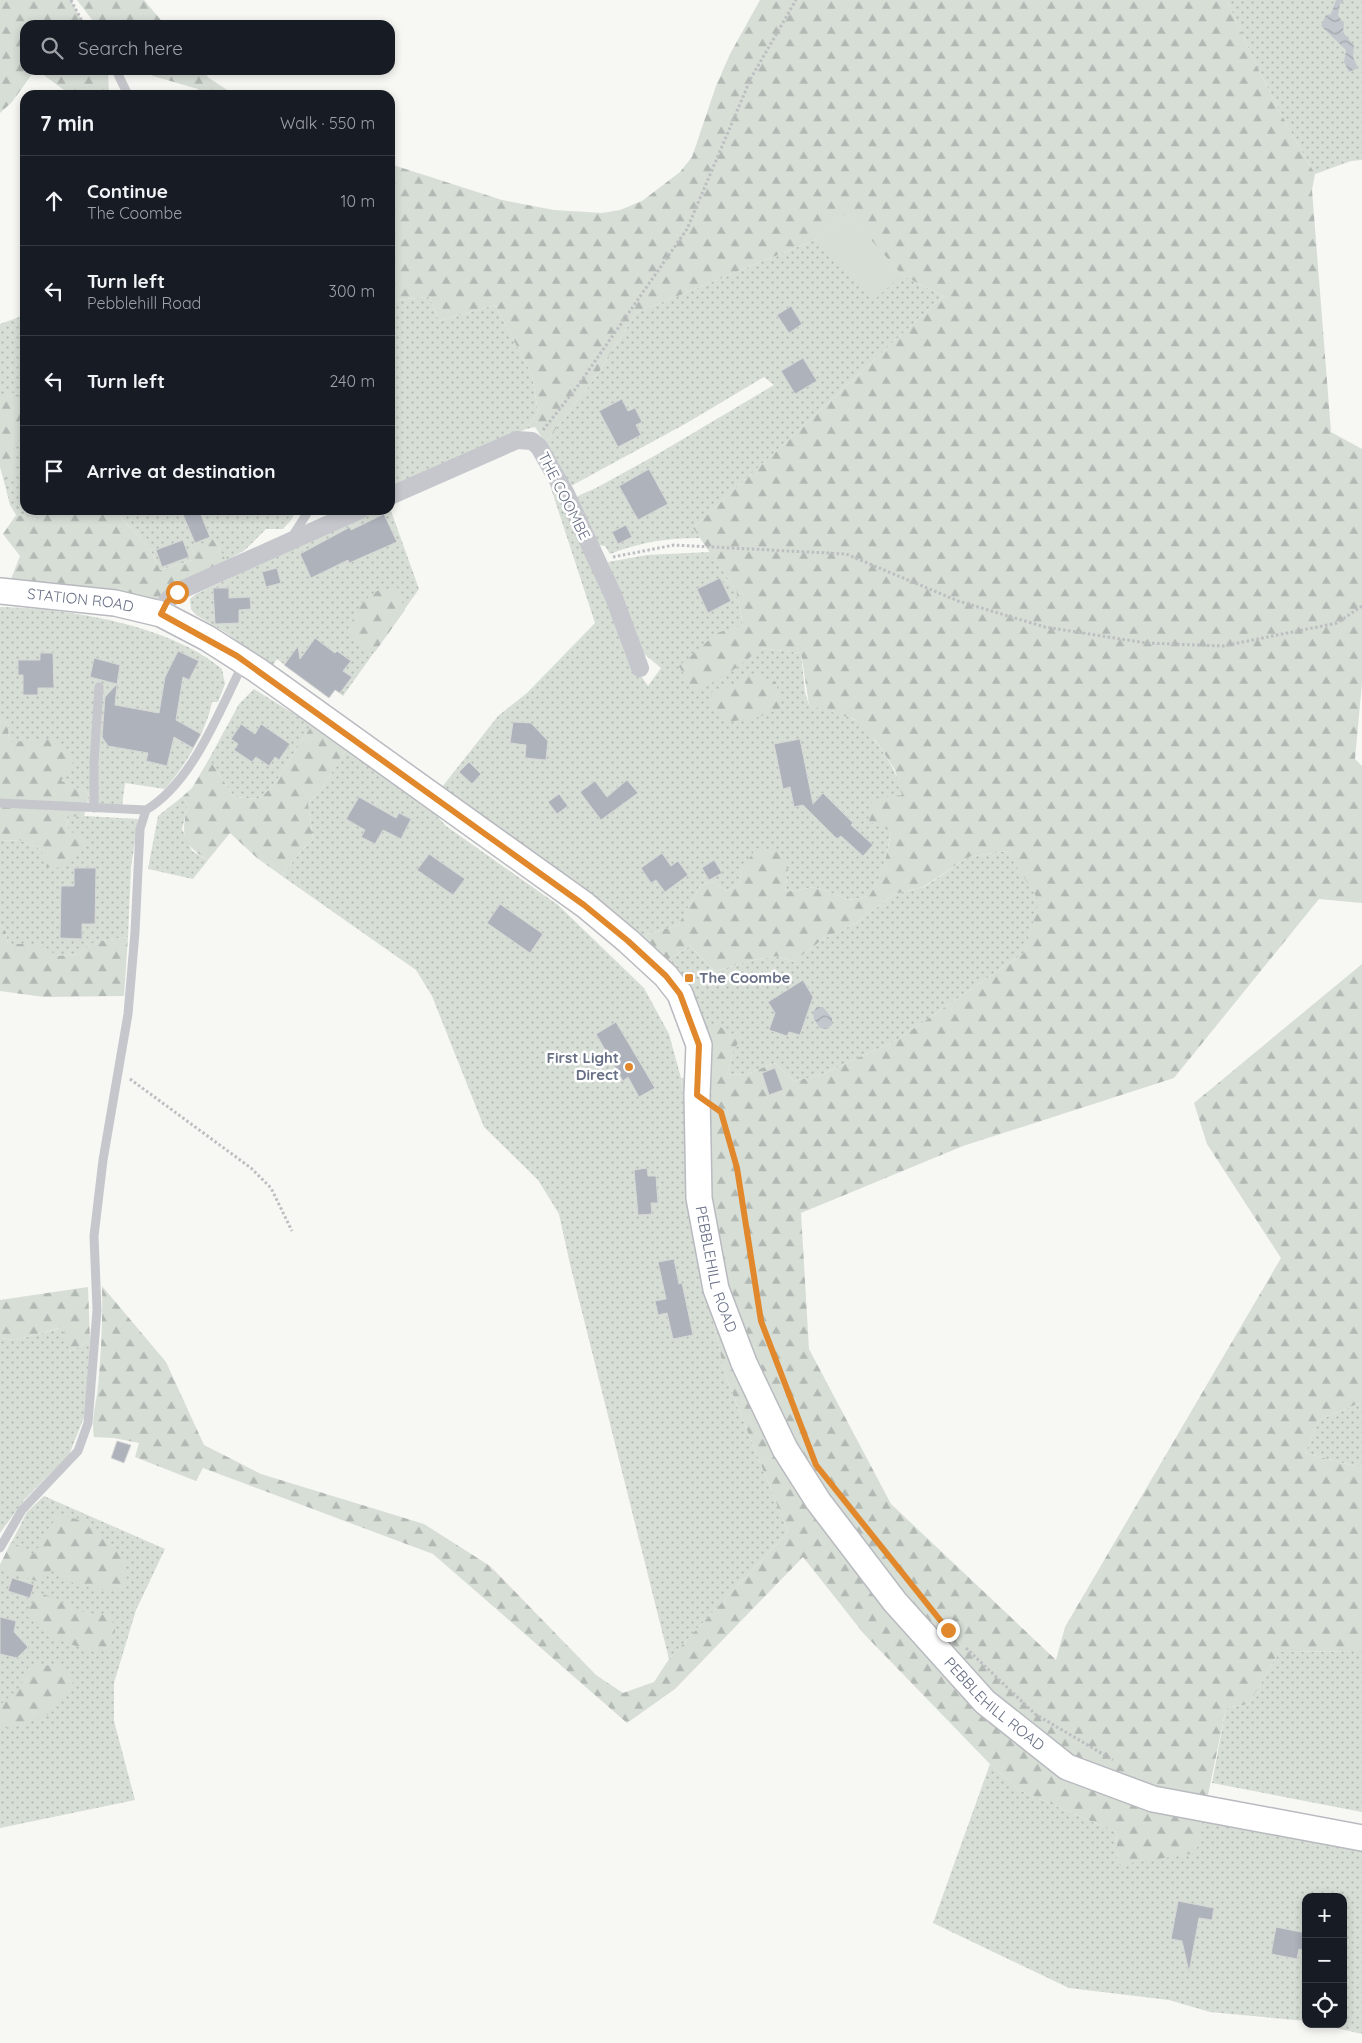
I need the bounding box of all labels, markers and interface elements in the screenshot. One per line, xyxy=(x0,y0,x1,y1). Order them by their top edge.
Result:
search box xyxy=(20,20,395,75)
icon: search xyxy=(38,34,66,62)
text: Search here xyxy=(78,36,183,60)
text: 7 min xyxy=(40,110,94,136)
text: Walk · 550 m xyxy=(280,113,375,133)
text: Continue xyxy=(87,179,168,203)
icon: ahead xyxy=(40,187,68,215)
text: 10 m xyxy=(341,191,375,211)
text: The Coombe xyxy=(87,203,182,223)
text: Turn left xyxy=(87,269,165,293)
icon: left xyxy=(40,277,68,305)
text: 300 m xyxy=(329,281,375,301)
text: Pebblehill Road xyxy=(87,293,201,313)
icon: left xyxy=(40,367,68,395)
text: Turn left xyxy=(87,369,165,393)
text: 240 m xyxy=(329,371,375,391)
street label: THE COOMBE xyxy=(534,449,595,543)
icon: arrive xyxy=(40,457,68,485)
text: Arrive at destination xyxy=(87,459,276,483)
route start xyxy=(166,581,189,604)
street label: STATION ROAD xyxy=(26,584,136,616)
place label: The Coombe xyxy=(699,968,791,987)
marker: The Coombe xyxy=(683,972,695,984)
place label: First Light Direct xyxy=(546,1048,619,1084)
marker: First Light Direct xyxy=(623,1061,635,1073)
street label: PEBBLEHILL ROAD xyxy=(692,1204,742,1335)
route end xyxy=(937,1619,960,1642)
street label: PEBBLEHILL ROAD xyxy=(940,1653,1049,1755)
map controls xyxy=(1302,1893,1347,2028)
button: + xyxy=(1302,1893,1347,1938)
button: − xyxy=(1302,1938,1347,1983)
button: locate xyxy=(1302,1983,1347,2028)

